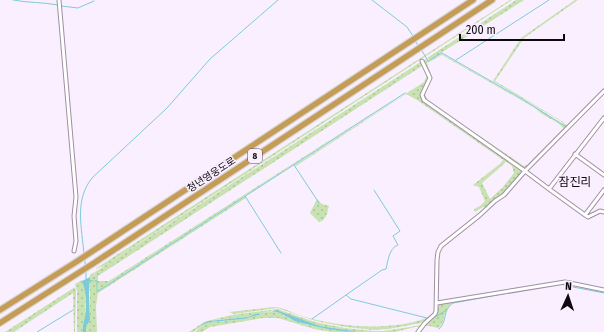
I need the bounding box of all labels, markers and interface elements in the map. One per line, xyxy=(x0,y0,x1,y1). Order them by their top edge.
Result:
scale bar xyxy=(460,16,564,42)
text: 200 m xyxy=(466,23,496,37)
road number: 8 xyxy=(248,149,262,163)
street label: 청년영웅도로 xyxy=(185,155,238,195)
district label: 잠진리 xyxy=(558,175,592,189)
north arrow xyxy=(548,276,588,316)
text: N xyxy=(565,280,572,293)

